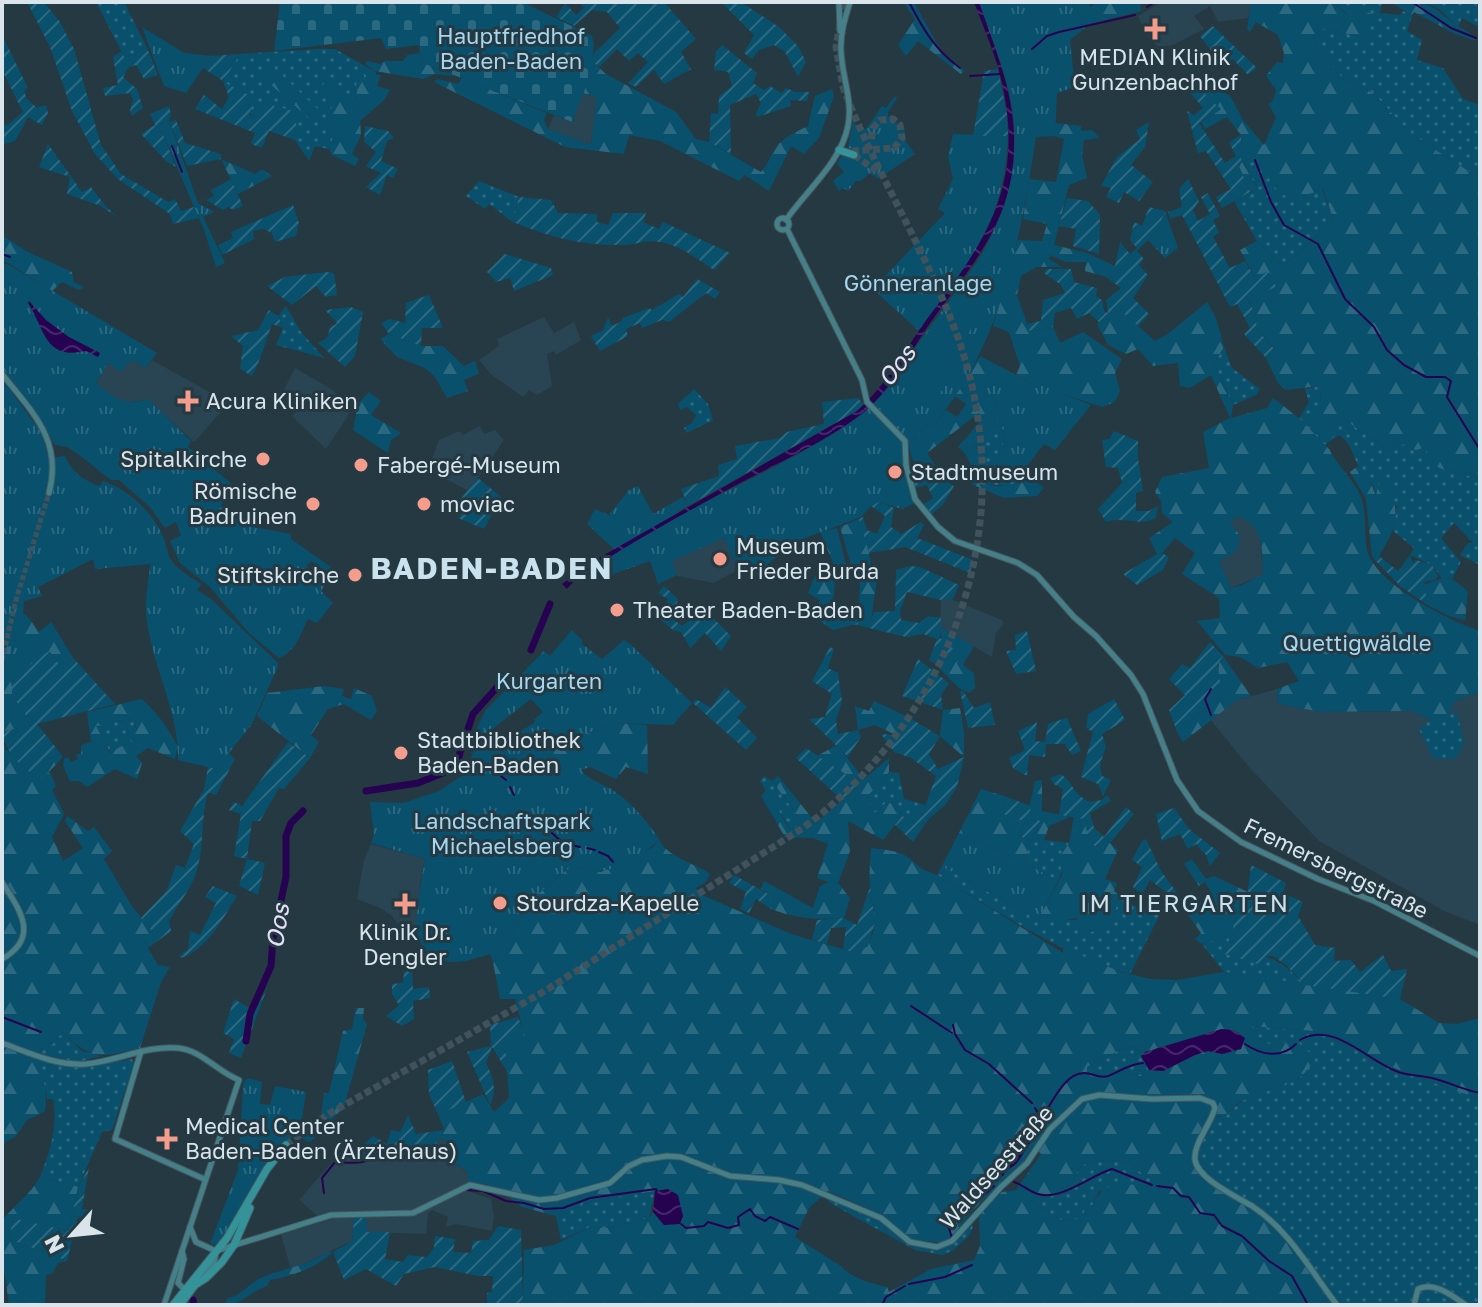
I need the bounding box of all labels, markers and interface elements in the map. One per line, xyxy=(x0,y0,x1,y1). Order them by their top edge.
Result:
marker: MEDIAN Klinik Gunzenbachhof xyxy=(1144,18,1166,40)
park label: Hauptfriedhof Baden-Baden xyxy=(437,22,585,74)
place label: MEDIAN Klinik Gunzenbachhof xyxy=(1072,43,1238,95)
park label: Gönneranlage xyxy=(844,269,992,296)
water label: Oos xyxy=(871,337,922,392)
place label: Acura Kliniken xyxy=(206,387,358,414)
marker: Acura Kliniken xyxy=(177,390,199,412)
place label: Spitalkirche xyxy=(120,445,247,472)
marker: Spitalkirche xyxy=(254,450,272,468)
place label: Fabergé-Museum xyxy=(377,451,561,478)
marker: Fabergé-Museum xyxy=(352,456,370,474)
place label: Stadtmuseum xyxy=(911,458,1058,485)
marker: Stadtmuseum xyxy=(886,463,904,481)
place label: Römische Badruinen xyxy=(189,477,297,529)
place label: moviac xyxy=(440,490,515,517)
marker: Römische Badruinen xyxy=(304,495,322,513)
marker: moviac xyxy=(415,495,433,513)
place label: Museum Frieder Burda xyxy=(736,532,879,584)
district label: BADEN-BADEN xyxy=(370,550,614,586)
marker: Museum Frieder Burda xyxy=(711,550,729,568)
place label: Stiftskirche xyxy=(217,561,339,588)
marker: Stiftskirche xyxy=(346,566,364,584)
place label: Theater Baden-Baden xyxy=(633,596,863,623)
marker: Theater Baden-Baden xyxy=(608,601,626,619)
park label: Quettigwäldle xyxy=(1283,629,1431,656)
park label: Kurgarten xyxy=(496,667,602,694)
place label: Stadtbibliothek Baden-Baden xyxy=(417,726,581,778)
marker: Stadtbibliothek Baden-Baden xyxy=(392,744,410,762)
park label: Landschaftspark Michaelsberg xyxy=(413,807,591,859)
street label: Fremersbergstraße xyxy=(1240,811,1433,924)
district label: IM TIERGARTEN xyxy=(1080,888,1290,917)
place label: Stourdza-Kapelle xyxy=(516,889,699,916)
marker: Klinik Dr. Dengler xyxy=(394,893,416,915)
marker: Stourdza-Kapelle xyxy=(491,894,509,912)
water label: Oos xyxy=(259,900,295,950)
place label: Klinik Dr. Dengler xyxy=(358,918,452,970)
street label: Waldseestraße xyxy=(933,1099,1058,1234)
place label: Medical Center Baden-Baden (Ärztehaus) xyxy=(185,1112,457,1164)
marker: Medical Center Baden-Baden (Ärztehaus) xyxy=(156,1128,178,1150)
north arrow xyxy=(32,1195,112,1275)
text: N xyxy=(38,1231,70,1258)

